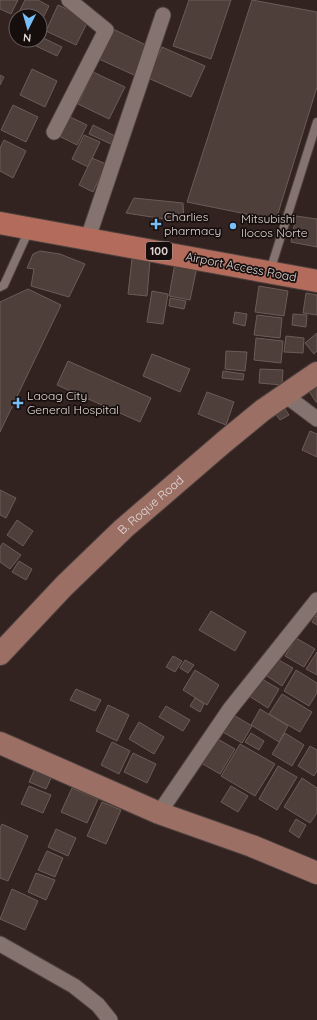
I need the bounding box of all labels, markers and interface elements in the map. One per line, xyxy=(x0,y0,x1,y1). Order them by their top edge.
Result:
north arrow xyxy=(8,8,48,48)
text: N xyxy=(22,31,32,45)
place label: Charlies pharmacy xyxy=(164,209,221,238)
place label: Mitsubishi Ilocos Norte xyxy=(241,211,308,240)
marker: Charlies pharmacy xyxy=(151,219,161,229)
marker: Mitsubishi Ilocos Norte xyxy=(228,221,238,231)
road number: 100 xyxy=(146,242,172,260)
street label: Airport Access Road xyxy=(184,248,298,285)
place label: Laoag City General Hospital xyxy=(27,388,119,417)
marker: Laoag City General Hospital xyxy=(12,397,24,409)
street label: B. Roque Road xyxy=(114,472,187,537)

